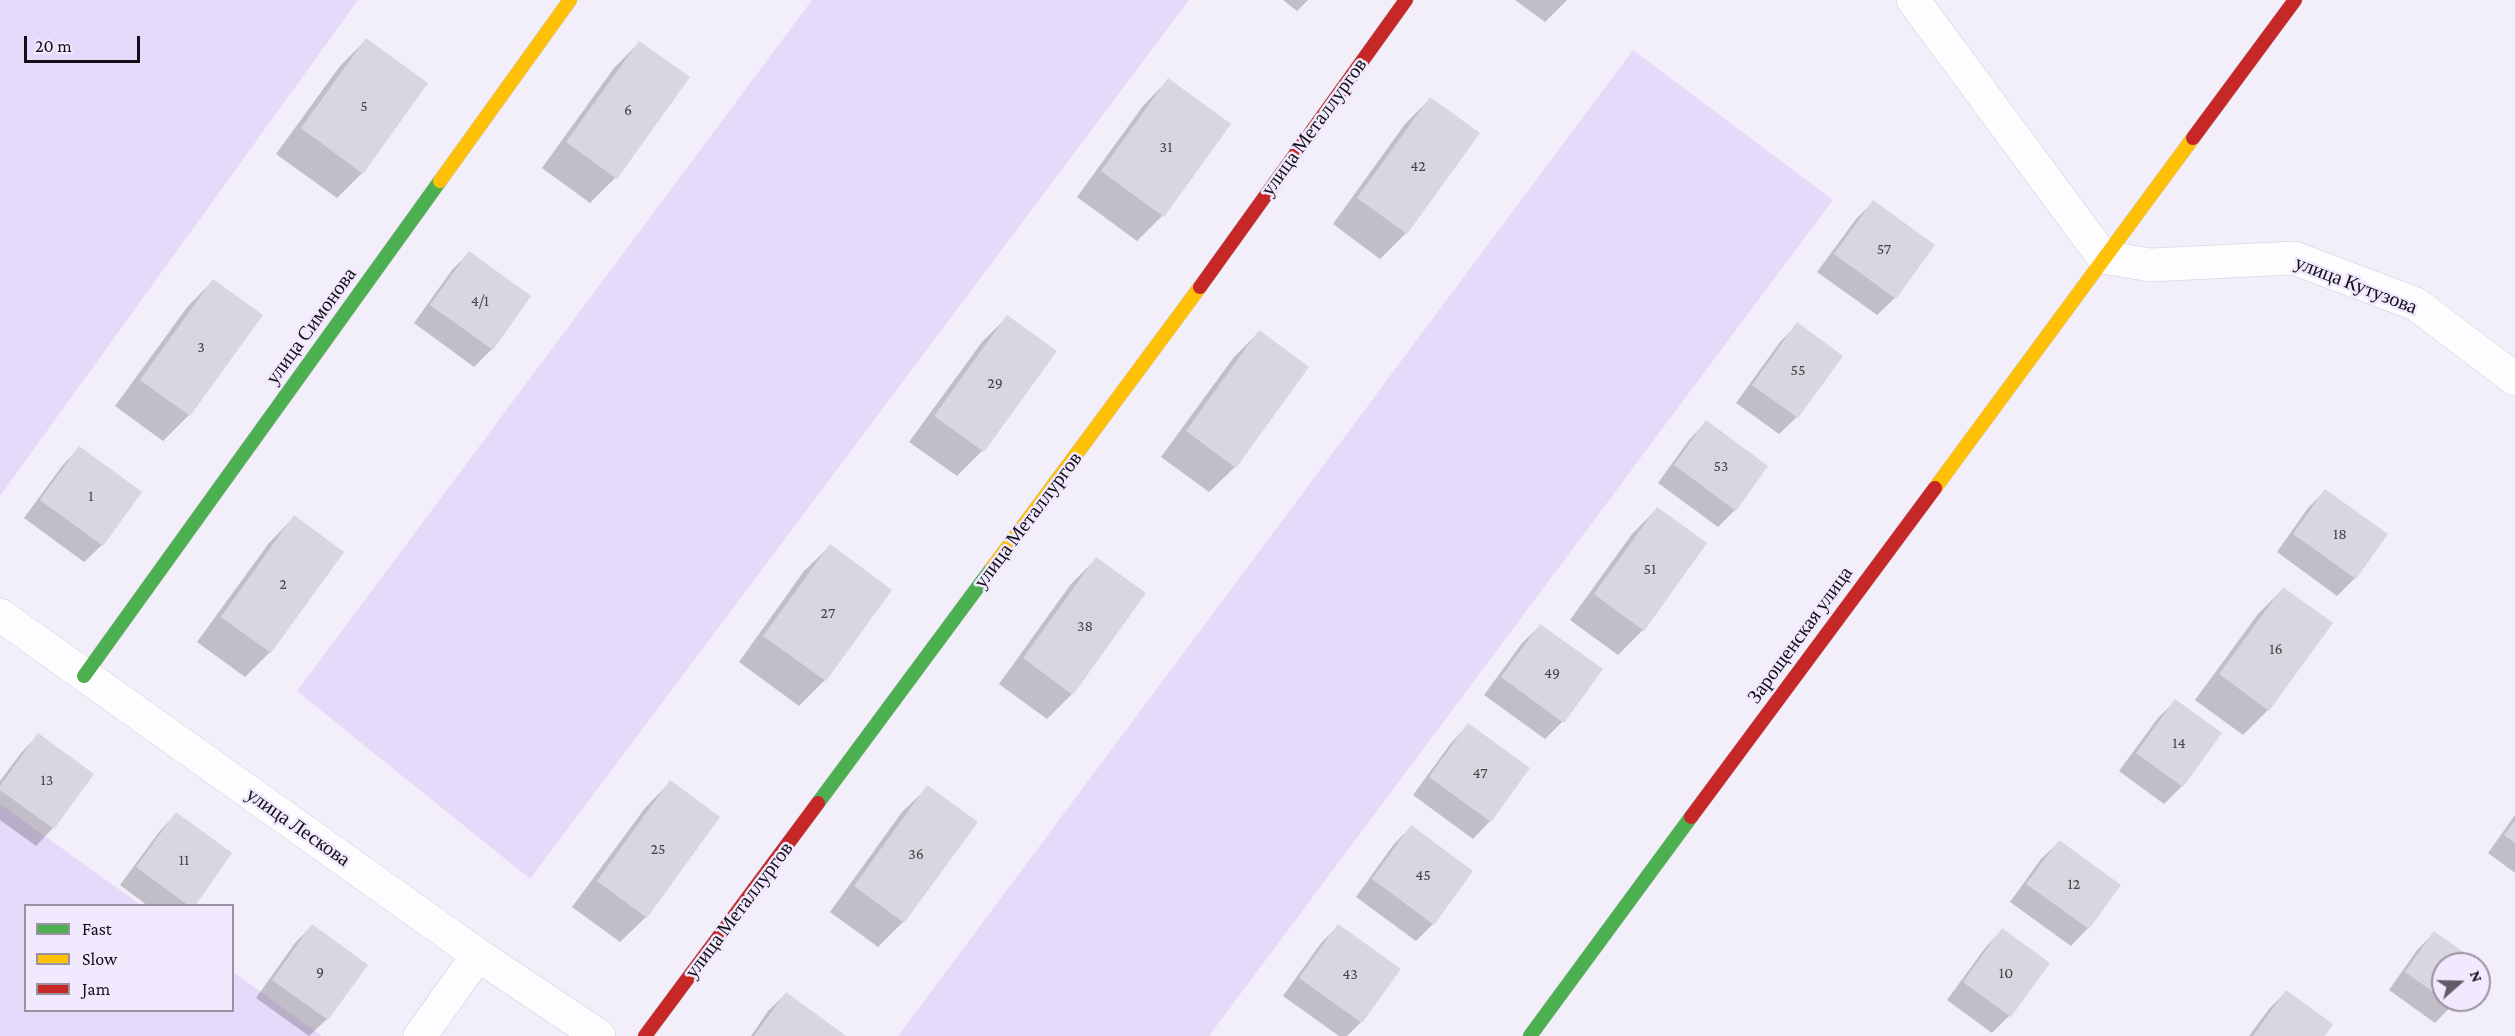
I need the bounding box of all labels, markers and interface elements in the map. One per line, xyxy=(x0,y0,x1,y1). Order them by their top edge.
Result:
scale bar xyxy=(27,24,142,62)
text: 20 m xyxy=(35,36,72,56)
street label: улица Металлургов xyxy=(1256,53,1372,201)
house number: 5 xyxy=(360,96,368,116)
house number: 6 xyxy=(624,100,632,120)
house number: 31 xyxy=(1160,137,1172,157)
house number: 42 xyxy=(1410,156,1426,176)
house number: 57 xyxy=(1877,239,1891,259)
street label: улица Кутузова xyxy=(2291,251,2421,319)
street label: улица Симонова xyxy=(261,263,361,389)
house number: 4/1 xyxy=(471,291,489,311)
house number: 3 xyxy=(197,337,205,357)
house number: 55 xyxy=(1791,360,1805,380)
house number: 29 xyxy=(987,373,1003,393)
street label: улица Металлургов xyxy=(969,447,1087,593)
house number: 53 xyxy=(1714,456,1728,476)
house number: 1 xyxy=(88,486,94,506)
house number: 18 xyxy=(2333,524,2347,544)
house number: 51 xyxy=(1644,559,1656,579)
street label: Зарощенская улица xyxy=(1742,562,1858,708)
house number: 2 xyxy=(279,574,287,594)
house number: 27 xyxy=(821,603,835,623)
house number: 38 xyxy=(1077,616,1093,636)
house number: 16 xyxy=(2269,639,2283,659)
house number: 49 xyxy=(1544,663,1560,683)
house number: 14 xyxy=(2172,733,2186,753)
house number: 47 xyxy=(1472,763,1488,783)
house number: 13 xyxy=(41,770,53,790)
street label: улица Лескова xyxy=(241,782,355,872)
street label: улица Металлургов xyxy=(680,837,798,983)
house number: 25 xyxy=(650,839,666,859)
house number: 36 xyxy=(908,844,924,864)
house number: 11 xyxy=(179,850,189,870)
house number: 45 xyxy=(1415,865,1431,885)
house number: 12 xyxy=(2068,874,2080,894)
legend xyxy=(24,904,234,1012)
text: Fast xyxy=(82,919,112,939)
text: Slow xyxy=(82,949,117,969)
north arrow xyxy=(2431,952,2491,1012)
house number: 9 xyxy=(316,962,324,982)
house number: 10 xyxy=(1999,963,2013,983)
house number: 43 xyxy=(1342,964,1358,984)
text: N xyxy=(2467,968,2486,984)
text: Jam xyxy=(82,979,110,999)

